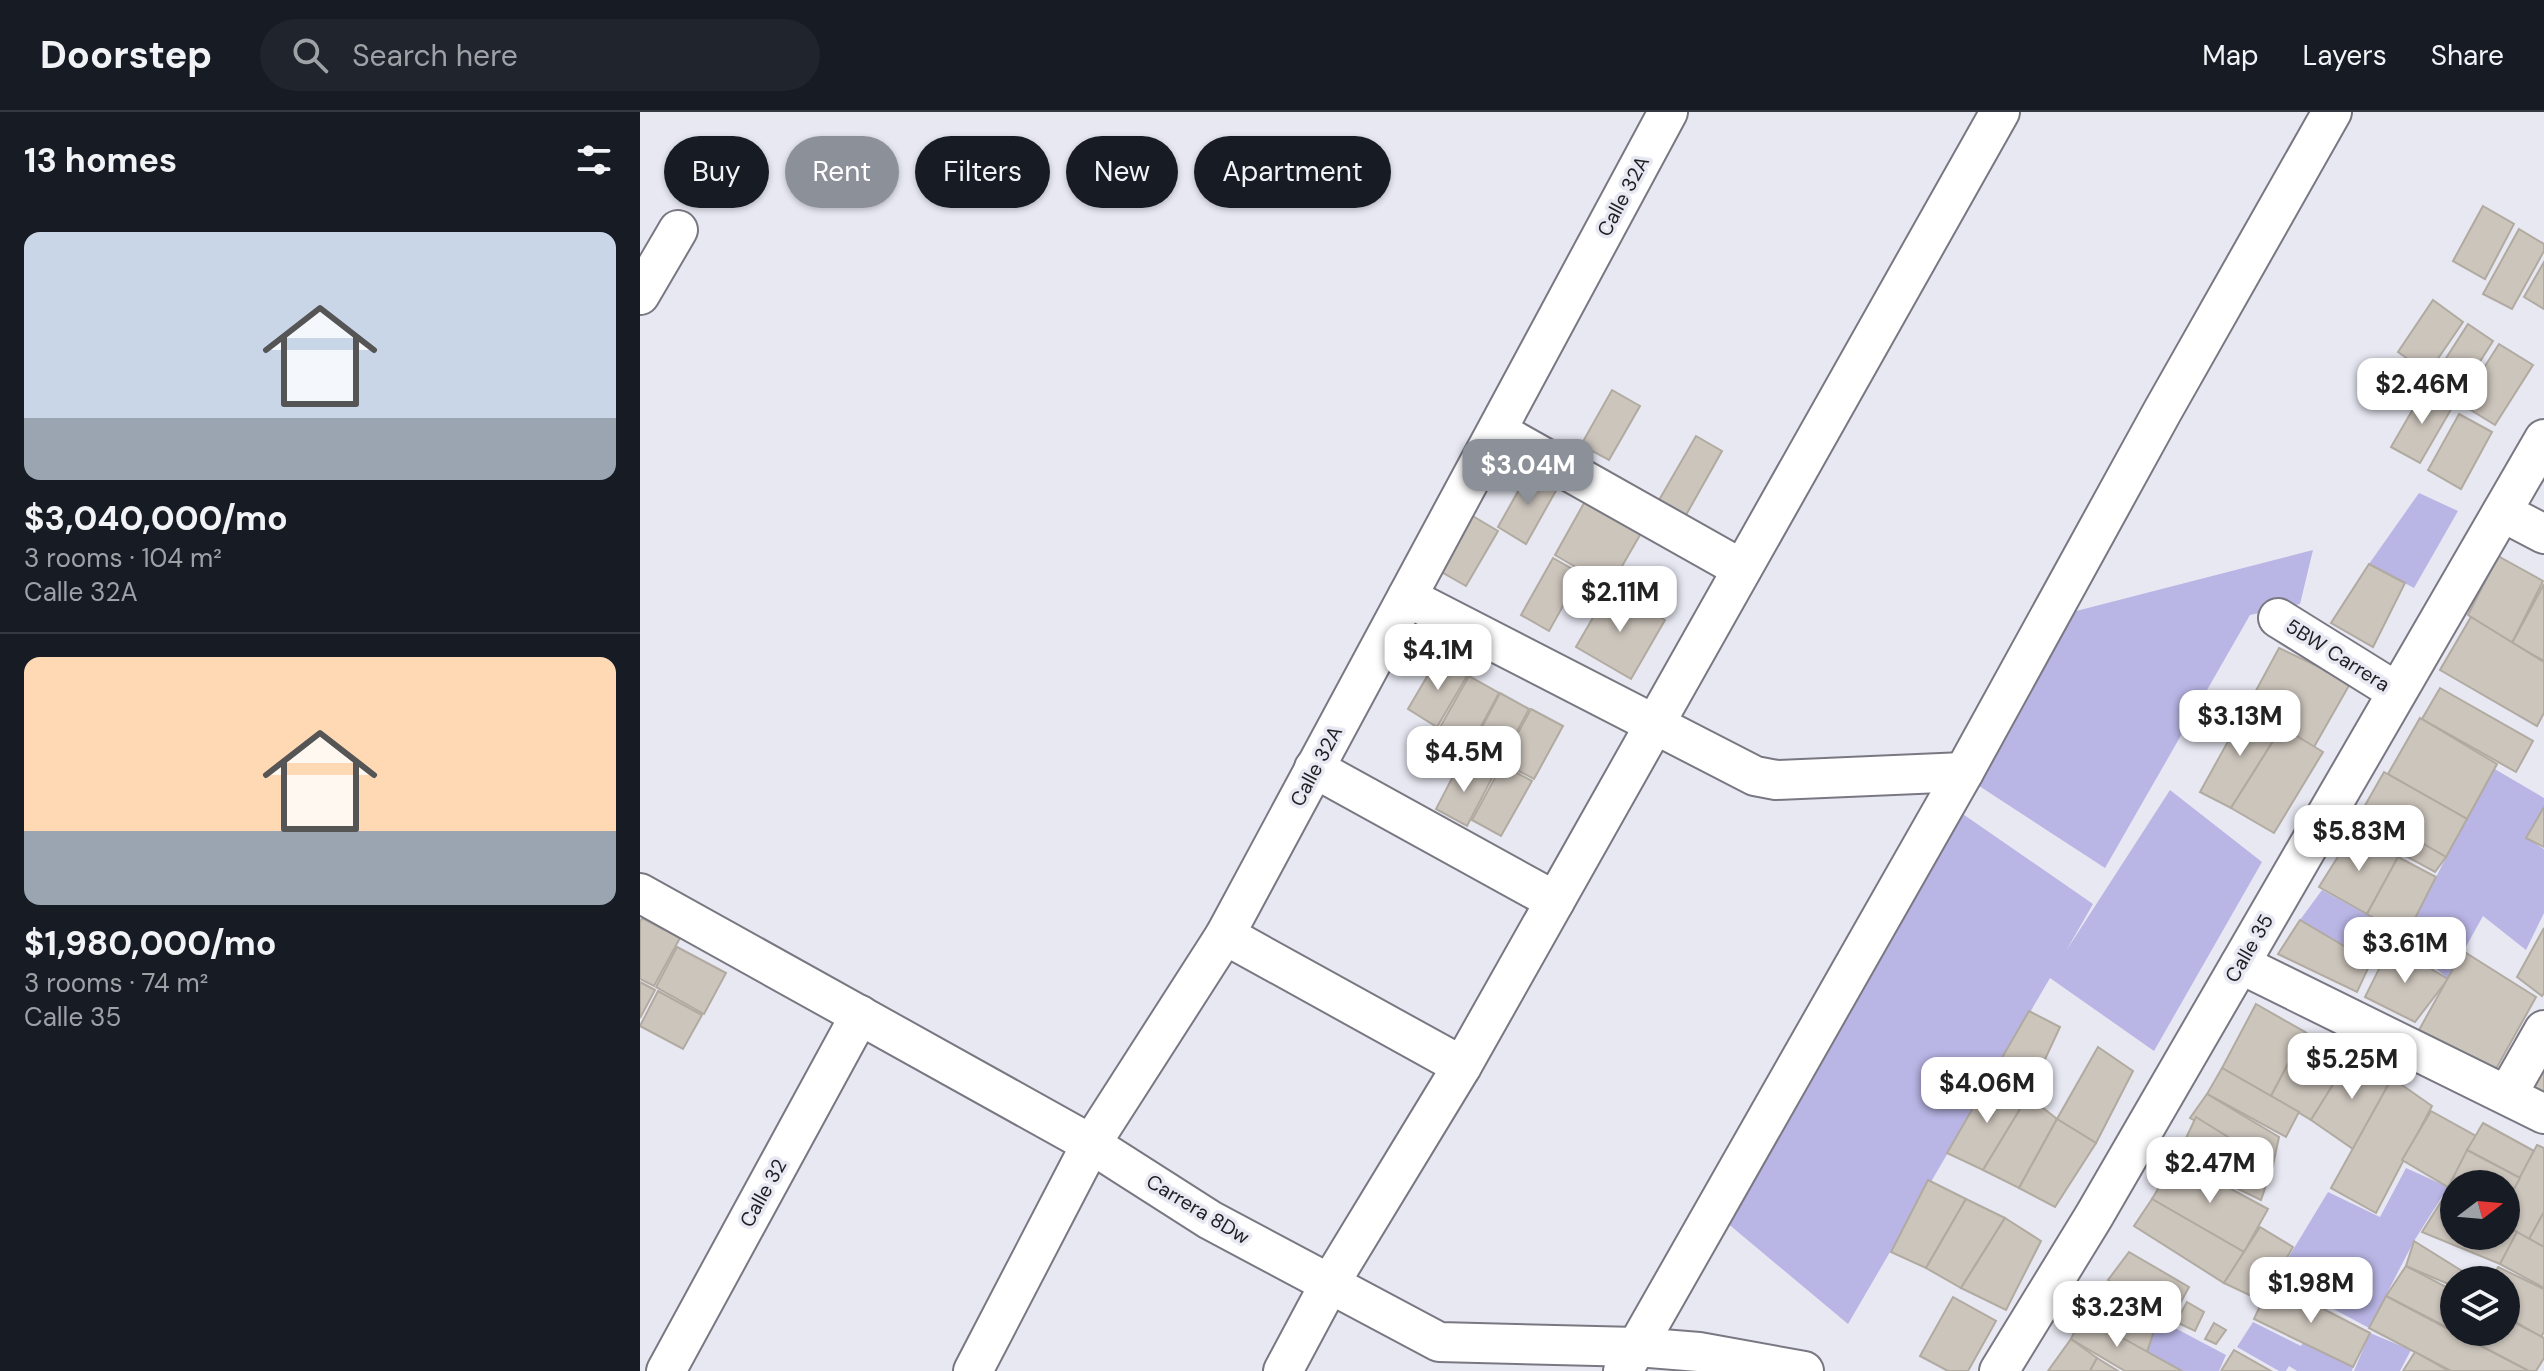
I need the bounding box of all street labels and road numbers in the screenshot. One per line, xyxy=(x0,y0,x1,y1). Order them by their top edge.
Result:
street label: Calle 32A xyxy=(1591,151,1655,241)
street label: 5BW Carrera xyxy=(2281,613,2395,697)
street label: Calle 32A xyxy=(1284,721,1348,811)
street label: Calle 35 xyxy=(2219,909,2279,987)
street label: Calle 32 xyxy=(734,1154,792,1232)
street label: Carrera 8Dw xyxy=(1142,1168,1254,1250)

